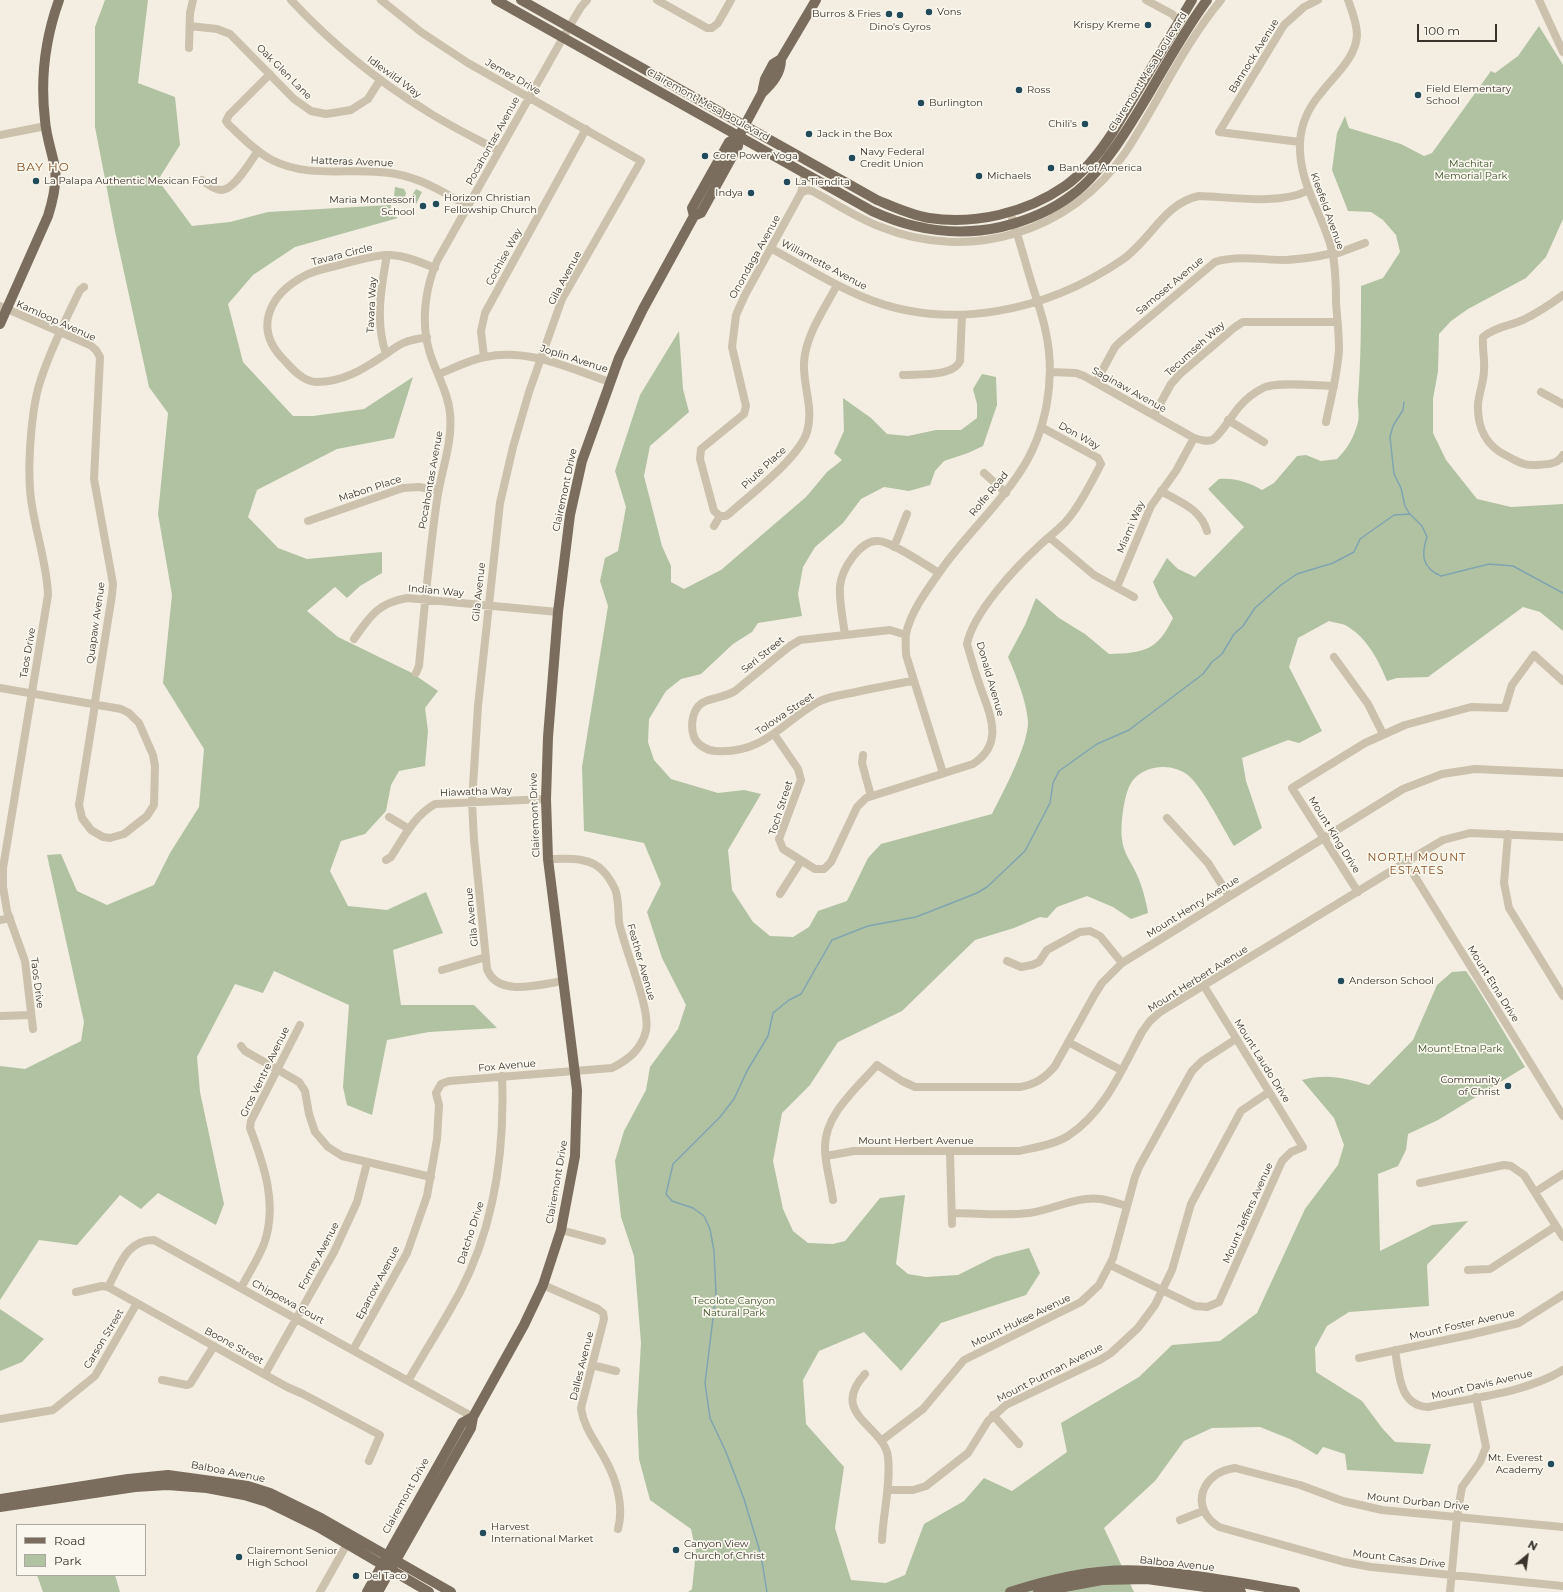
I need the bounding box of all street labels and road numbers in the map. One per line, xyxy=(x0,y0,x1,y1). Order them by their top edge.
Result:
street label: Clairemont Mesa Boulevard xyxy=(1106,10,1190,134)
street label: Bannock Avenue xyxy=(1226,17,1282,95)
street label: Oak Glen Lane xyxy=(254,42,314,102)
street label: Idlewild Way xyxy=(365,53,423,101)
street label: Jemez Drive xyxy=(483,56,543,98)
street label: Clairemont Mesa Boulevard xyxy=(645,66,771,144)
street label: Pocahontas Avenue xyxy=(464,95,522,187)
street label: Hatteras Avenue xyxy=(311,155,393,169)
street label: Kleefeld Avenue xyxy=(1308,171,1346,251)
street label: Onondaga Avenue xyxy=(727,213,783,301)
street label: Cochise Way xyxy=(483,226,525,288)
street label: Willamette Avenue xyxy=(779,237,869,293)
street label: Tavara Circle xyxy=(310,242,374,268)
street label: Gila Avenue xyxy=(546,249,584,307)
street label: Samoset Avenue xyxy=(1134,254,1206,318)
street label: Tavara Way xyxy=(365,277,379,333)
street label: Kamloop Avenue xyxy=(14,298,98,344)
street label: Tecumseh Way xyxy=(1163,319,1227,379)
street label: Joplin Avenue xyxy=(539,342,609,376)
street label: Saginaw Avenue xyxy=(1090,365,1168,415)
street label: Don Way xyxy=(1056,420,1102,452)
street label: Pocahontas Avenue xyxy=(416,430,446,530)
street label: Piute Place xyxy=(739,444,789,492)
street label: Clairemont Drive xyxy=(550,447,580,533)
street label: Rolfe Road xyxy=(967,469,1011,519)
street label: Mabon Place xyxy=(337,473,403,505)
street label: Miami Way xyxy=(1115,499,1147,555)
street label: Gila Avenue xyxy=(470,562,488,622)
street label: Quapaw Avenue xyxy=(84,581,108,665)
street label: Indian Way xyxy=(407,583,465,599)
street label: Taos Drive xyxy=(18,627,38,679)
street label: Seri Street xyxy=(739,634,787,676)
street label: Donald Avenue xyxy=(974,640,1006,718)
street label: Tolowa Street xyxy=(754,690,816,738)
street label: Clairemont Drive xyxy=(528,772,542,858)
street label: Toch Street xyxy=(767,779,795,837)
street label: Hiawatha Way xyxy=(440,785,512,799)
street label: Mount King Drive xyxy=(1306,794,1362,876)
street label: Mount Henry Avenue xyxy=(1145,874,1241,940)
street label: Gila Avenue xyxy=(463,887,481,947)
street label: Feather Avenue xyxy=(624,922,658,1002)
street label: Mount Herbert Avenue xyxy=(1146,943,1250,1015)
street label: Mount Etna Drive xyxy=(1465,943,1521,1025)
street label: Taos Drive xyxy=(28,957,46,1009)
street label: Mount Laudo Drive xyxy=(1231,1017,1293,1105)
street label: Gros Ventre Avenue xyxy=(238,1025,292,1119)
street label: Fox Avenue xyxy=(478,1057,536,1075)
street label: Mount Herbert Avenue xyxy=(858,1135,974,1147)
street label: Clairemont Drive xyxy=(544,1139,570,1225)
street label: Mount Jeffers Avenue xyxy=(1220,1161,1276,1265)
street label: Datcho Drive xyxy=(455,1200,487,1266)
street label: Forney Avenue xyxy=(296,1220,342,1292)
street label: Epanow Avenue xyxy=(354,1244,402,1322)
street label: Chippewa Court xyxy=(250,1277,326,1327)
street label: Mount Hukee Avenue xyxy=(969,1292,1073,1350)
street label: Carson Street xyxy=(81,1307,127,1371)
street label: Mount Foster Avenue xyxy=(1408,1307,1516,1343)
street label: Boone Street xyxy=(202,1325,266,1367)
street label: Dalles Avenue xyxy=(568,1330,596,1402)
street label: Mount Putman Avenue xyxy=(995,1341,1105,1405)
street label: Mount Davis Avenue xyxy=(1430,1368,1534,1402)
street label: Clairemont Drive xyxy=(380,1456,432,1536)
street label: Balboa Avenue xyxy=(190,1459,266,1485)
street label: Mount Durban Drive xyxy=(1366,1491,1470,1513)
street label: Mount Casas Drive xyxy=(1352,1547,1446,1571)
street label: Balboa Avenue xyxy=(1139,1554,1215,1574)

